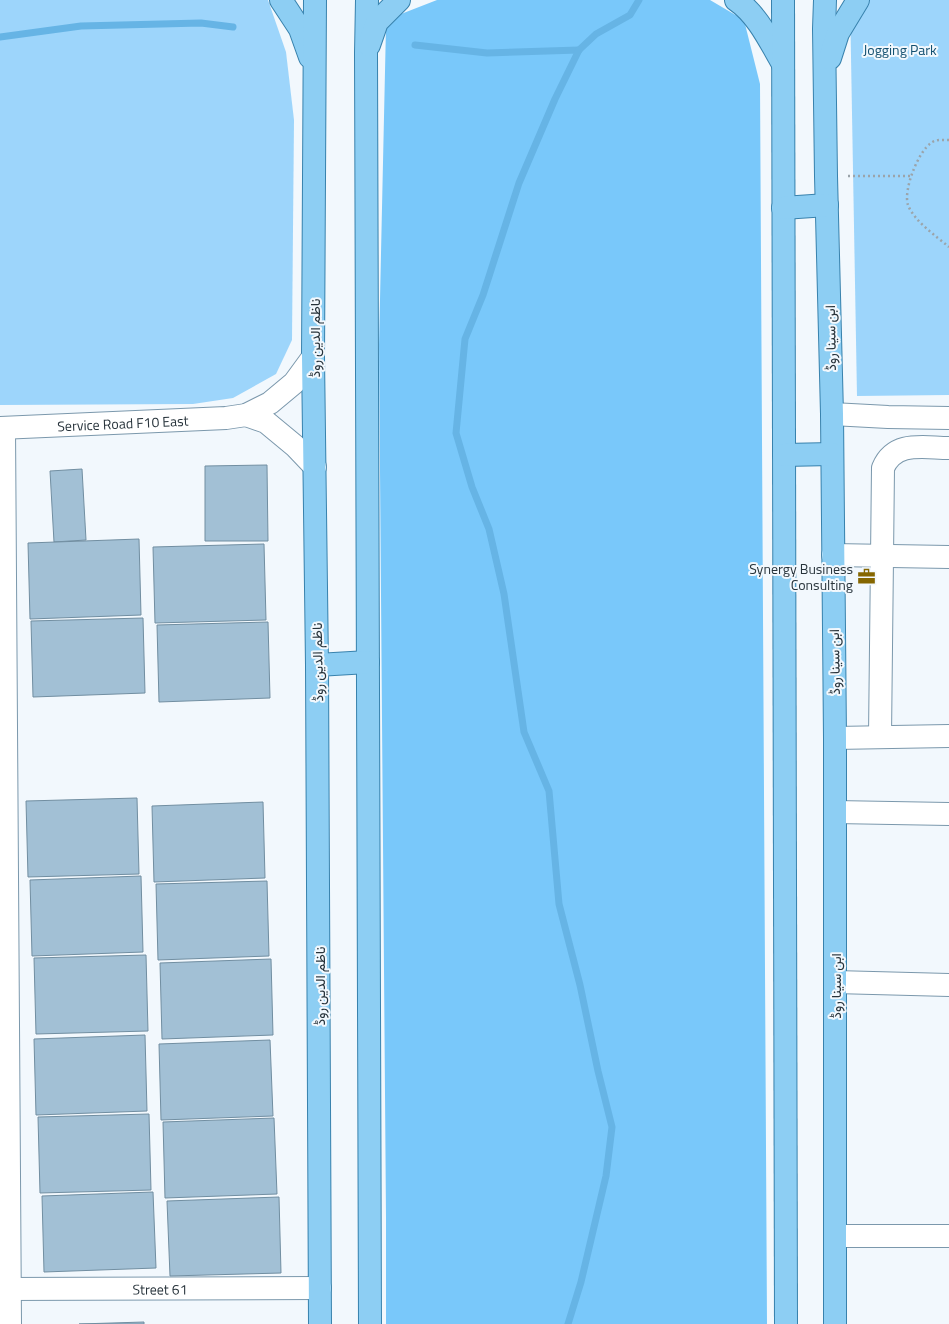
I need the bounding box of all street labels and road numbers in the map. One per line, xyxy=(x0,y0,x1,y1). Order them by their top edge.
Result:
street label: ناظم الدین روڈ xyxy=(304,299,325,377)
street label: ابن سینا روڈ xyxy=(819,305,841,371)
street label: Service Road F10 East xyxy=(57,409,189,436)
street label: ناظم الدین روڈ xyxy=(306,622,328,702)
street label: ابن سینا روڈ xyxy=(823,629,845,695)
street label: ناظم الدین روڈ xyxy=(309,947,330,1025)
street label: ابن سینا روڈ xyxy=(825,953,846,1019)
street label: Street 61 xyxy=(133,1278,187,1299)

